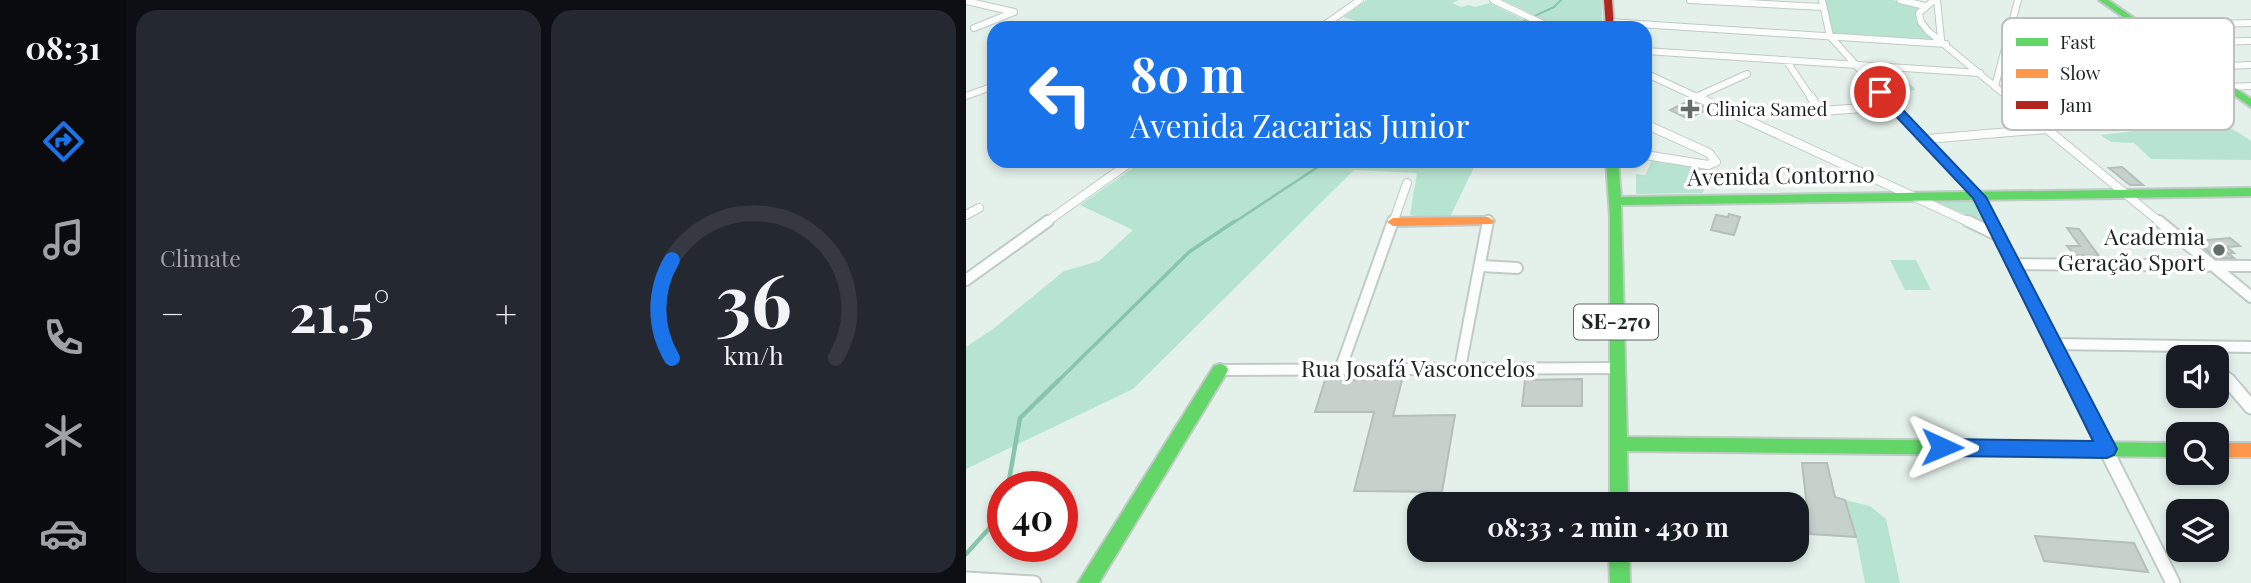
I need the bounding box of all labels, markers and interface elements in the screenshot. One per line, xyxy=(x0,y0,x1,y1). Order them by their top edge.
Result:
legend xyxy=(2002,18,2234,130)
text: 08:31 xyxy=(25,25,101,68)
text: Fast xyxy=(2060,28,2096,54)
text: 80 m xyxy=(1130,40,1245,105)
icon: left xyxy=(1015,49,1106,140)
text: Slow xyxy=(2060,59,2101,85)
pin xyxy=(1850,62,1910,122)
icon: arrive xyxy=(1861,73,1899,111)
text: Jam xyxy=(2059,91,2092,117)
place label: Clinica Samed xyxy=(1706,95,1827,121)
marker: Clinica Samed xyxy=(1680,99,1700,119)
text: Avenida Zacarias Junior xyxy=(1130,103,1469,146)
icon: directions xyxy=(39,117,88,166)
street label: Avenida Contorno xyxy=(1686,157,1875,192)
icon: music xyxy=(39,215,88,264)
place label: Academia Geração Sport xyxy=(2058,220,2206,277)
text: Climate xyxy=(160,242,241,273)
marker: Academia Geração Sport xyxy=(2211,242,2227,258)
text: 36 xyxy=(715,249,792,346)
text: 21.5° xyxy=(290,277,390,346)
text: − xyxy=(160,287,185,338)
text: + xyxy=(495,287,517,338)
road number: SE-270 xyxy=(1574,304,1658,340)
icon: phone xyxy=(39,313,88,362)
text: km/h xyxy=(724,337,784,370)
map controls xyxy=(2166,345,2229,562)
button: sound xyxy=(2166,345,2229,408)
street label: Rua Josafá Vasconcelos xyxy=(1301,352,1535,383)
position arrow xyxy=(1905,410,1979,484)
icon: climate xyxy=(39,411,88,460)
button: search xyxy=(2166,422,2229,485)
speed limit sign: 40 xyxy=(987,471,1078,562)
button: layers xyxy=(2166,499,2229,562)
icon: car xyxy=(39,509,88,558)
text: 08:33 · 2 min · 430 m xyxy=(1487,509,1729,544)

